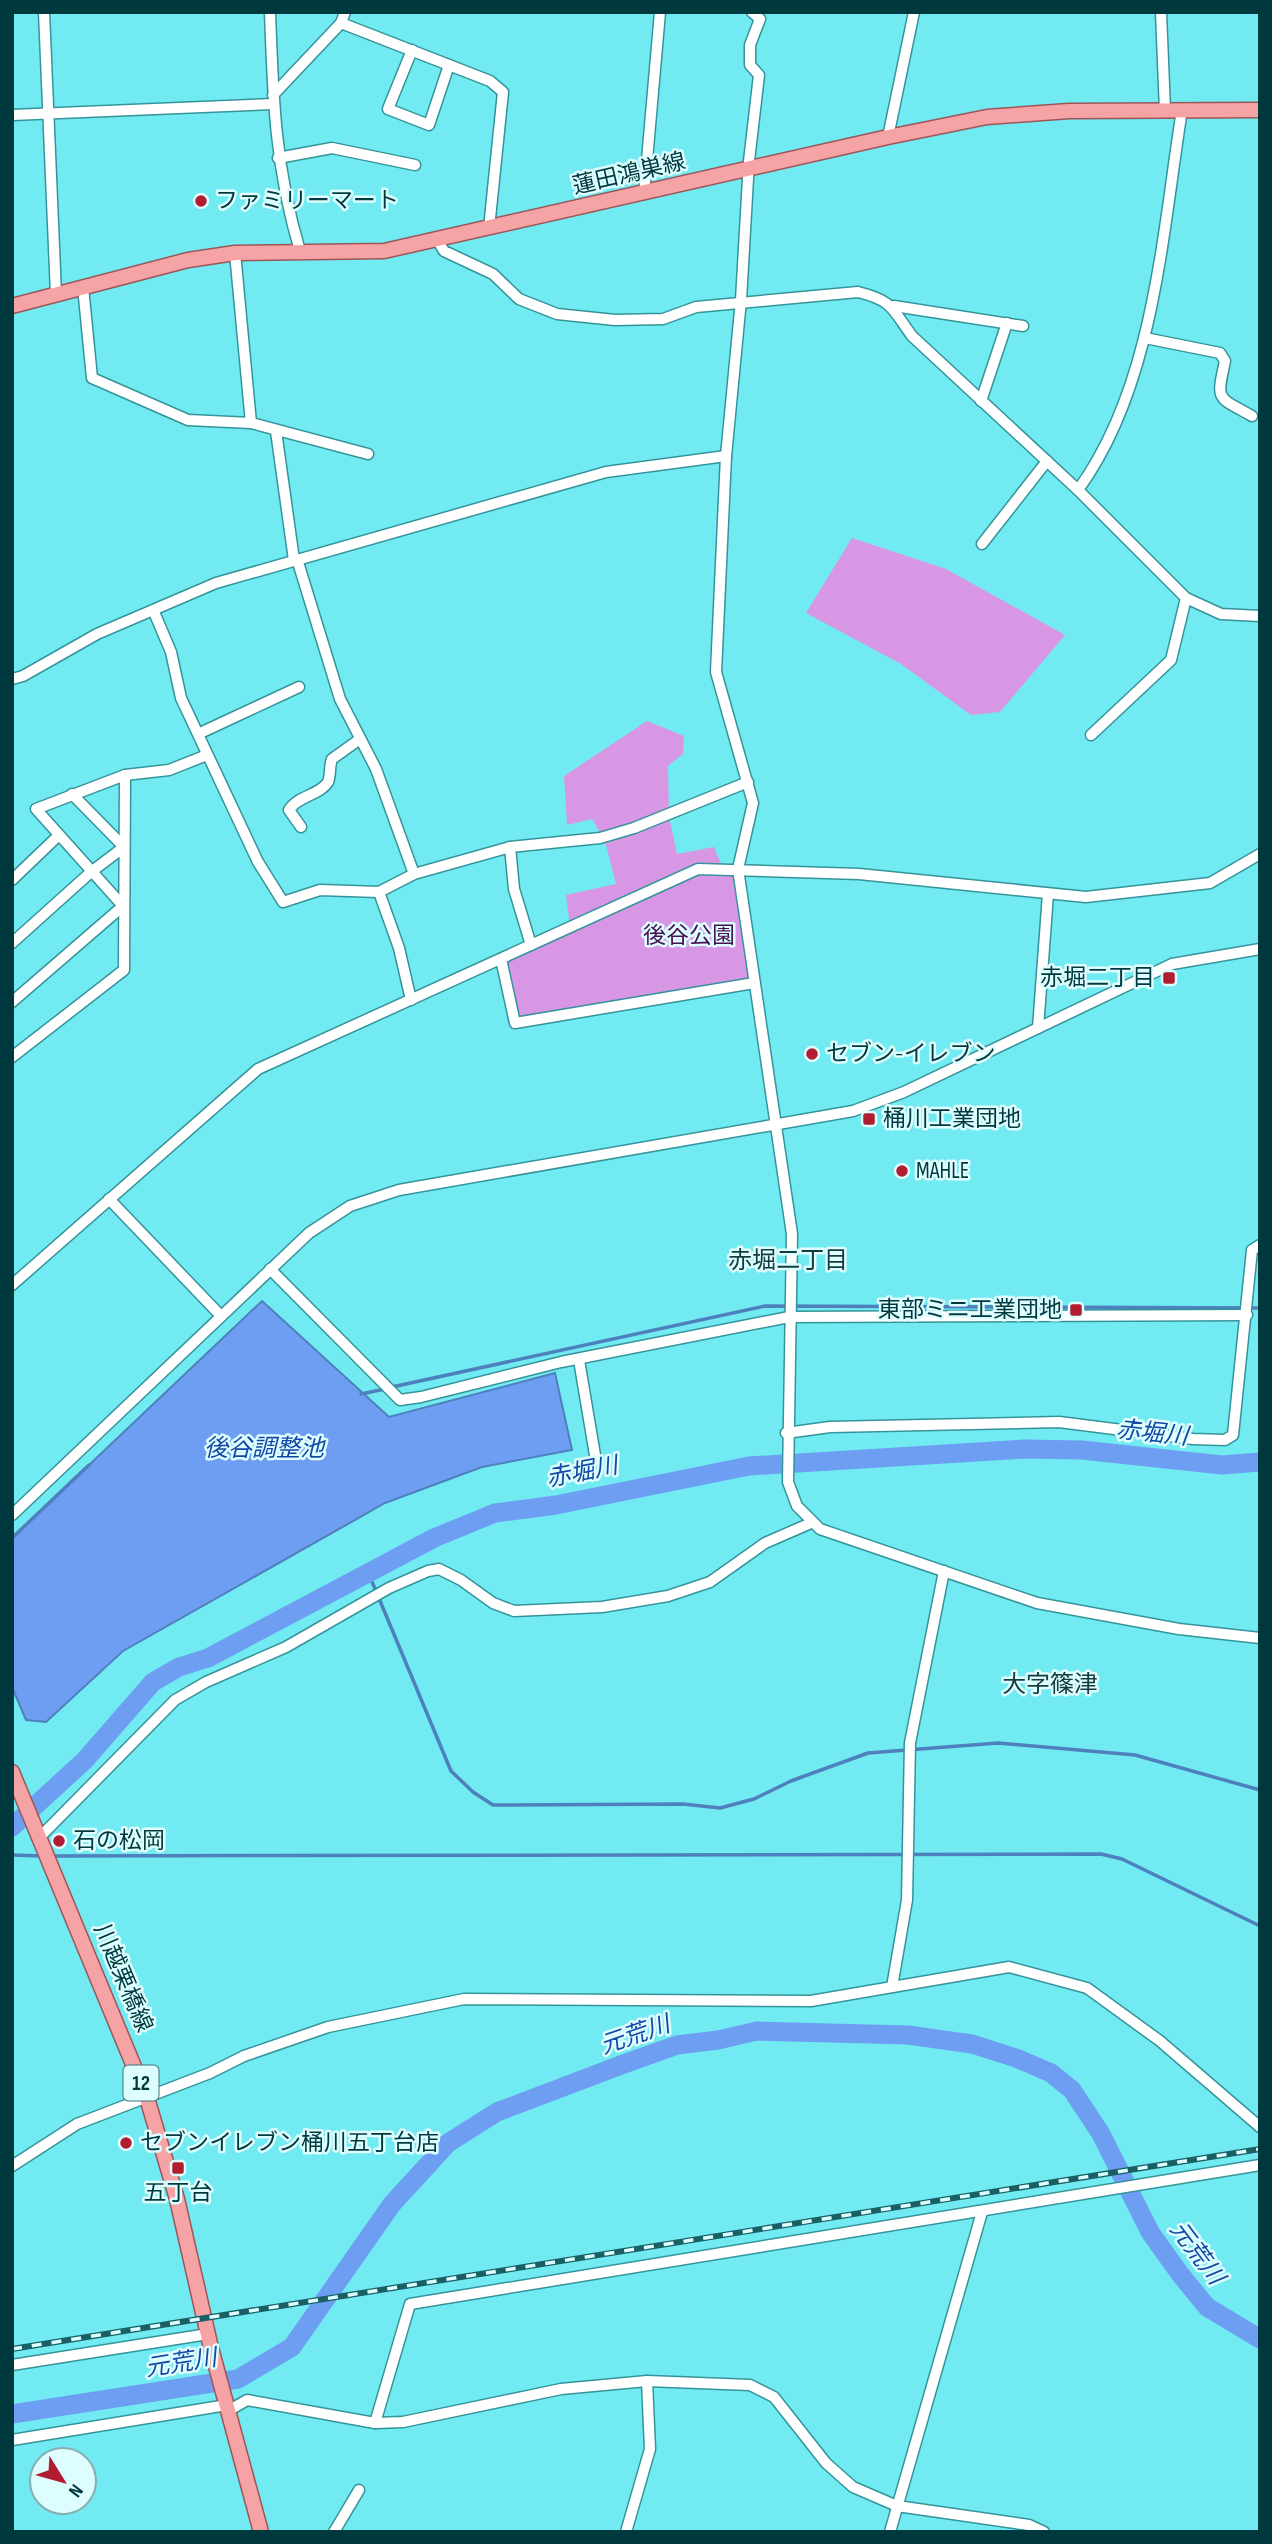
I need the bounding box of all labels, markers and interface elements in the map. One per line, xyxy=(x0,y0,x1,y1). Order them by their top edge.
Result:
street label: 蓮田鴻巣線 xyxy=(570,147,688,201)
place label: ファミリーマート xyxy=(215,187,399,215)
marker: ファミリーマート xyxy=(193,193,209,209)
park label: 後谷公園 xyxy=(643,922,735,950)
place label: 赤堀二丁目 xyxy=(1040,964,1155,992)
marker: 赤堀二丁目 xyxy=(1161,970,1177,986)
place label: セブン-イレブン xyxy=(826,1040,995,1068)
marker: セブン-イレブン xyxy=(804,1046,820,1062)
place label: 桶川工業団地 xyxy=(883,1105,1021,1133)
marker: 桶川工業団地 xyxy=(861,1111,877,1127)
place label: MAHLE xyxy=(916,1157,969,1185)
marker: MAHLE xyxy=(894,1163,910,1179)
district label: 赤堀二丁目 xyxy=(728,1246,848,1275)
place label: 東部ミニ工業団地 xyxy=(878,1296,1062,1324)
marker: 東部ミニ工業団地 xyxy=(1068,1302,1084,1318)
water label: 赤堀川 xyxy=(1115,1415,1192,1451)
water label: 後谷調整池 xyxy=(204,1434,326,1463)
water label: 赤堀川 xyxy=(544,1450,623,1493)
district label: 大字篠津 xyxy=(1002,1670,1098,1699)
place label: 石の松岡 xyxy=(73,1827,165,1855)
marker: 石の松岡 xyxy=(51,1833,67,1849)
street label: 川越栗橋線 xyxy=(88,1920,158,2036)
water label: 元荒川 xyxy=(596,2009,677,2060)
road number: 12 xyxy=(124,2066,158,2100)
place label: セブンイレブン桶川五丁台店 xyxy=(140,2129,439,2157)
marker: セブンイレブン桶川五丁台店 xyxy=(118,2135,134,2151)
marker: 五丁台 xyxy=(170,2160,186,2176)
place label: 五丁台 xyxy=(144,2179,213,2207)
water label: 元荒川 xyxy=(1164,2216,1232,2293)
water label: 元荒川 xyxy=(143,2343,222,2383)
north arrow xyxy=(28,2446,98,2516)
text: N xyxy=(63,2479,88,2501)

